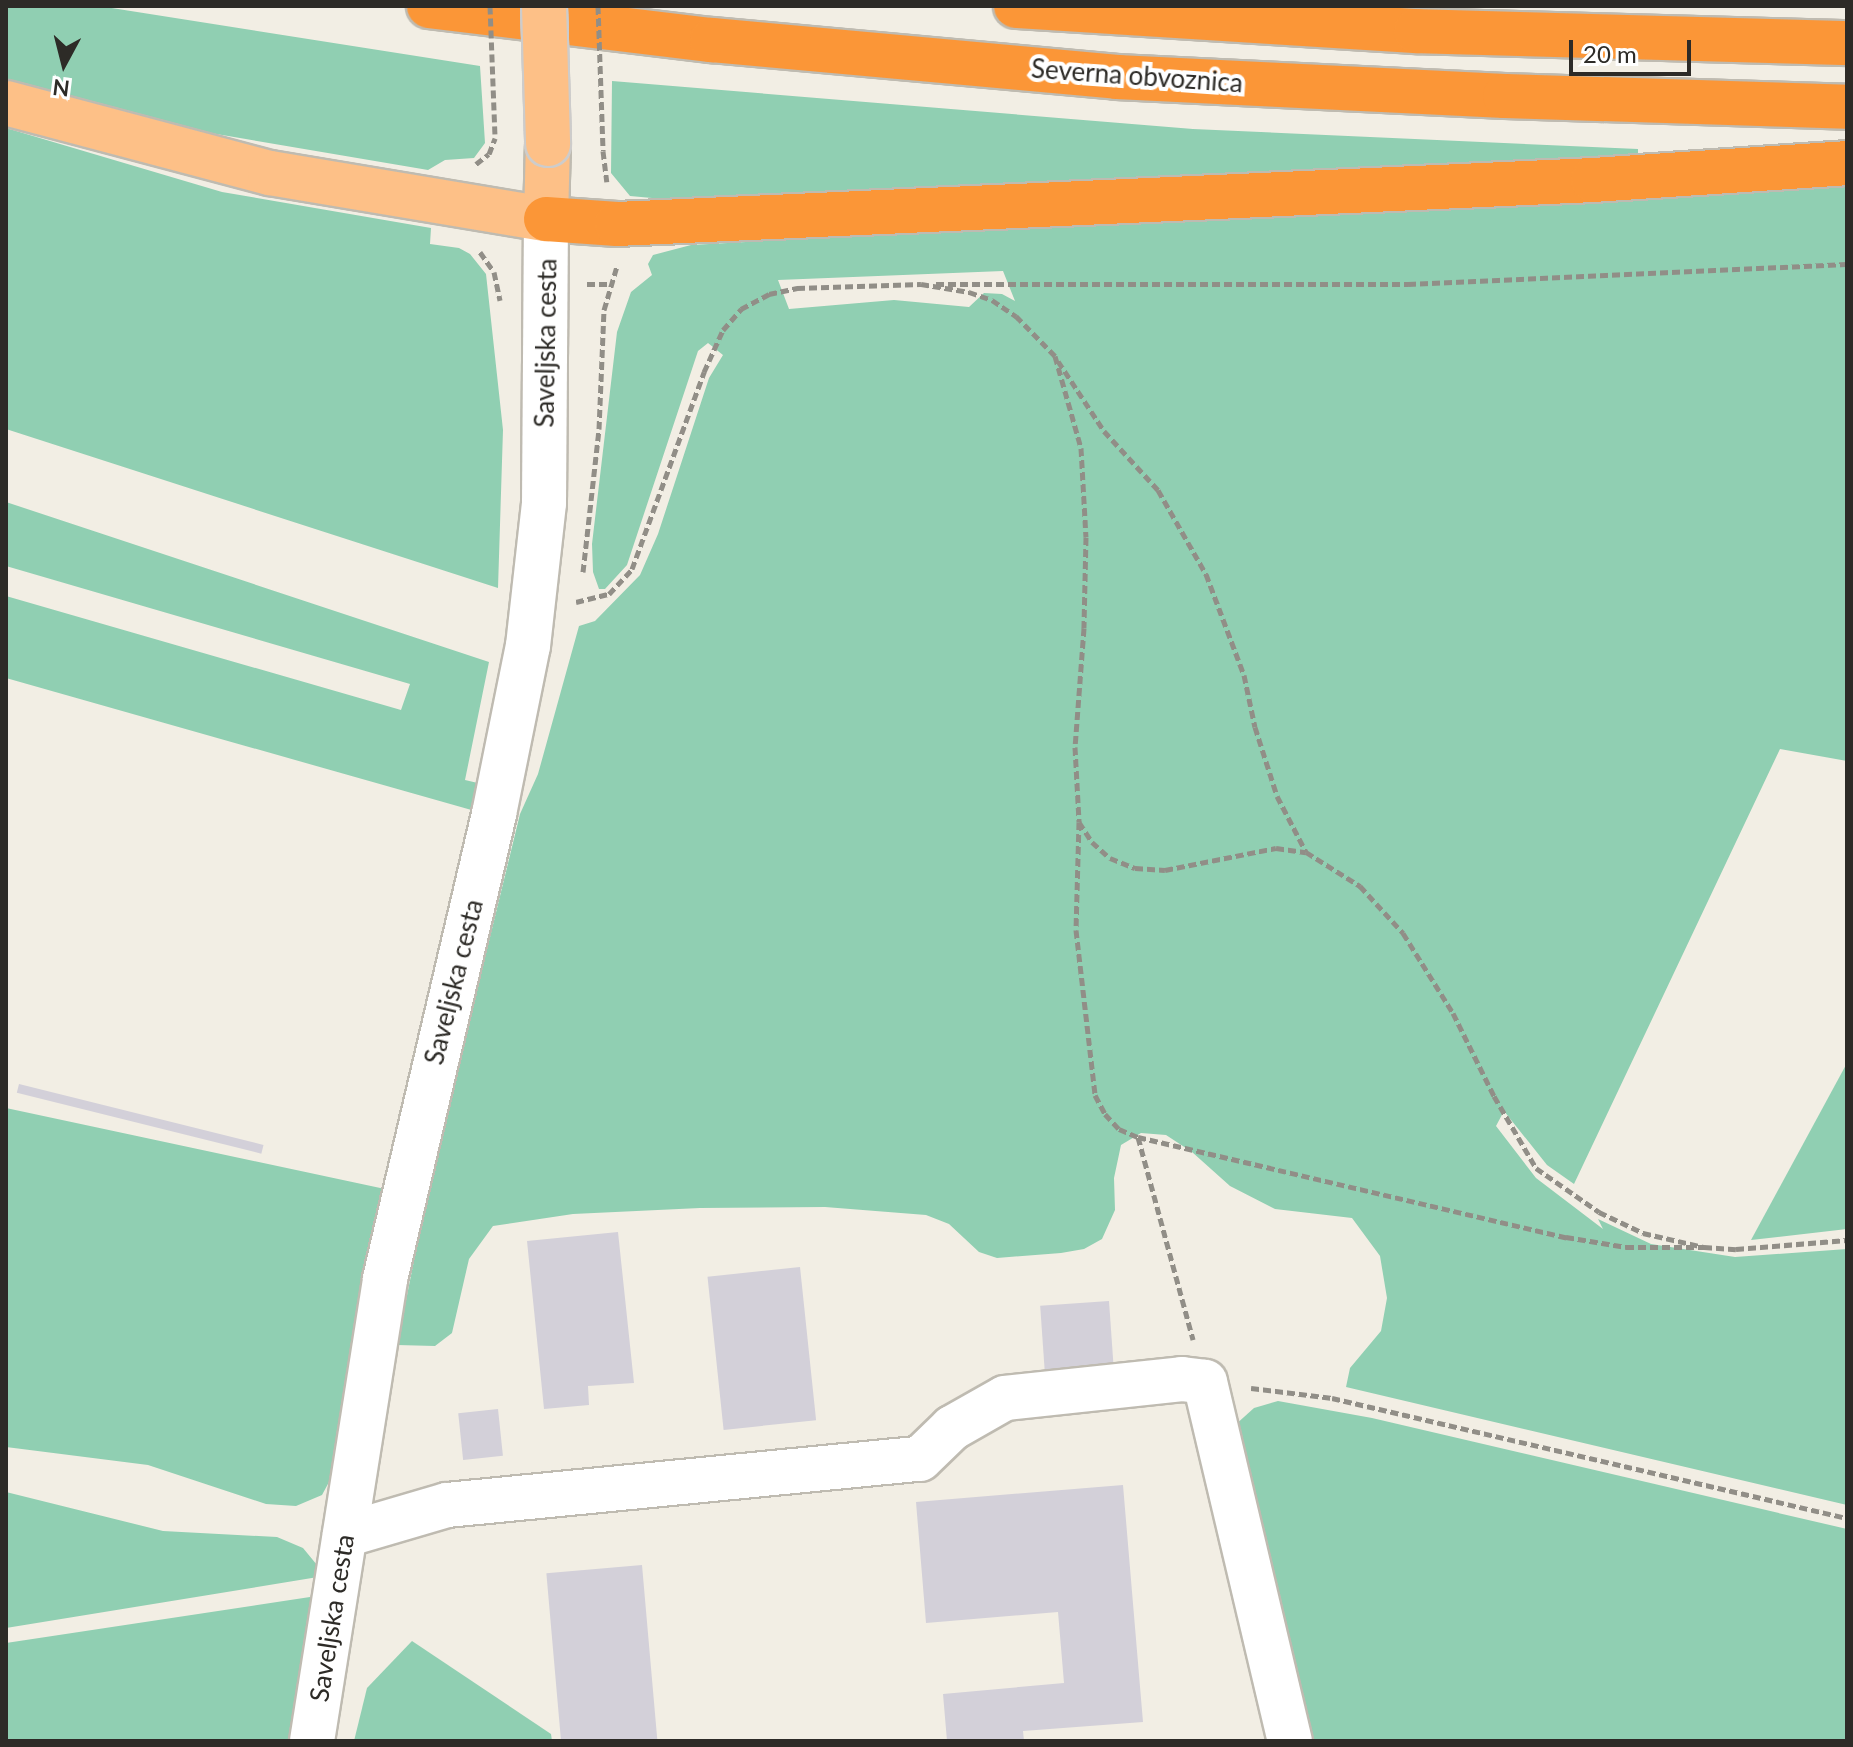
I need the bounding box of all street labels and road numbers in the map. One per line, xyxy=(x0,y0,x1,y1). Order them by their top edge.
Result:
street label: Severna obvoznica xyxy=(1030,53,1244,99)
street label: Saveljska cesta xyxy=(529,258,563,428)
street label: Saveljska cesta xyxy=(418,896,490,1068)
street label: Saveljska cesta xyxy=(303,1532,361,1704)

